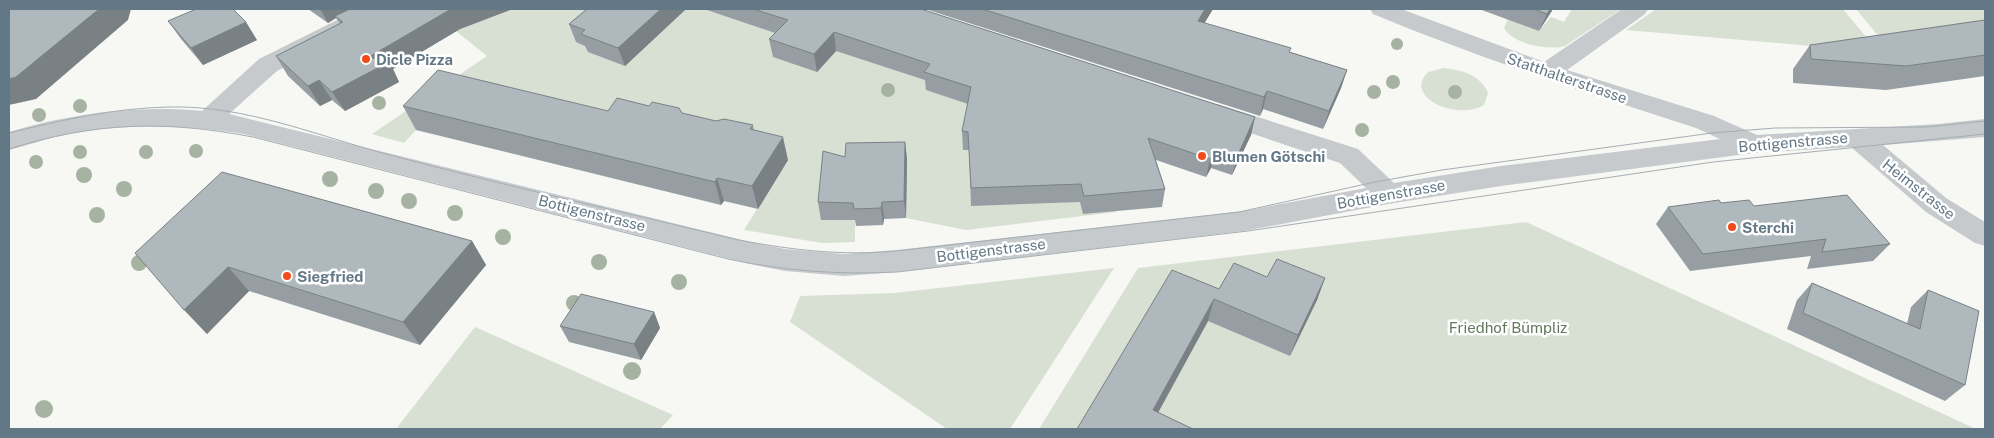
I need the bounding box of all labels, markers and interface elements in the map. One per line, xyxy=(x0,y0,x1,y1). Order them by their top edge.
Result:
street label: Statthalterstrasse xyxy=(1505,49,1629,107)
place label: Dicle Pizza xyxy=(376,51,453,68)
marker: Dicle Pizza xyxy=(360,53,372,65)
street label: Bottigenstrasse xyxy=(1738,129,1848,155)
place label: Blumen Götschi xyxy=(1212,148,1325,165)
marker: Blumen Götschi xyxy=(1196,150,1208,162)
street label: Heimstrasse xyxy=(1879,155,1959,223)
street label: Bottigenstrasse xyxy=(1335,176,1447,212)
street label: Bottigenstrasse xyxy=(537,191,647,235)
place label: Sterchi xyxy=(1742,219,1794,236)
marker: Sterchi xyxy=(1726,221,1738,233)
street label: Bottigenstrasse xyxy=(935,235,1047,265)
place label: Siegfried xyxy=(297,268,364,285)
marker: Siegfried xyxy=(281,270,293,282)
park label: Friedhof Bümpliz xyxy=(1449,319,1567,336)

